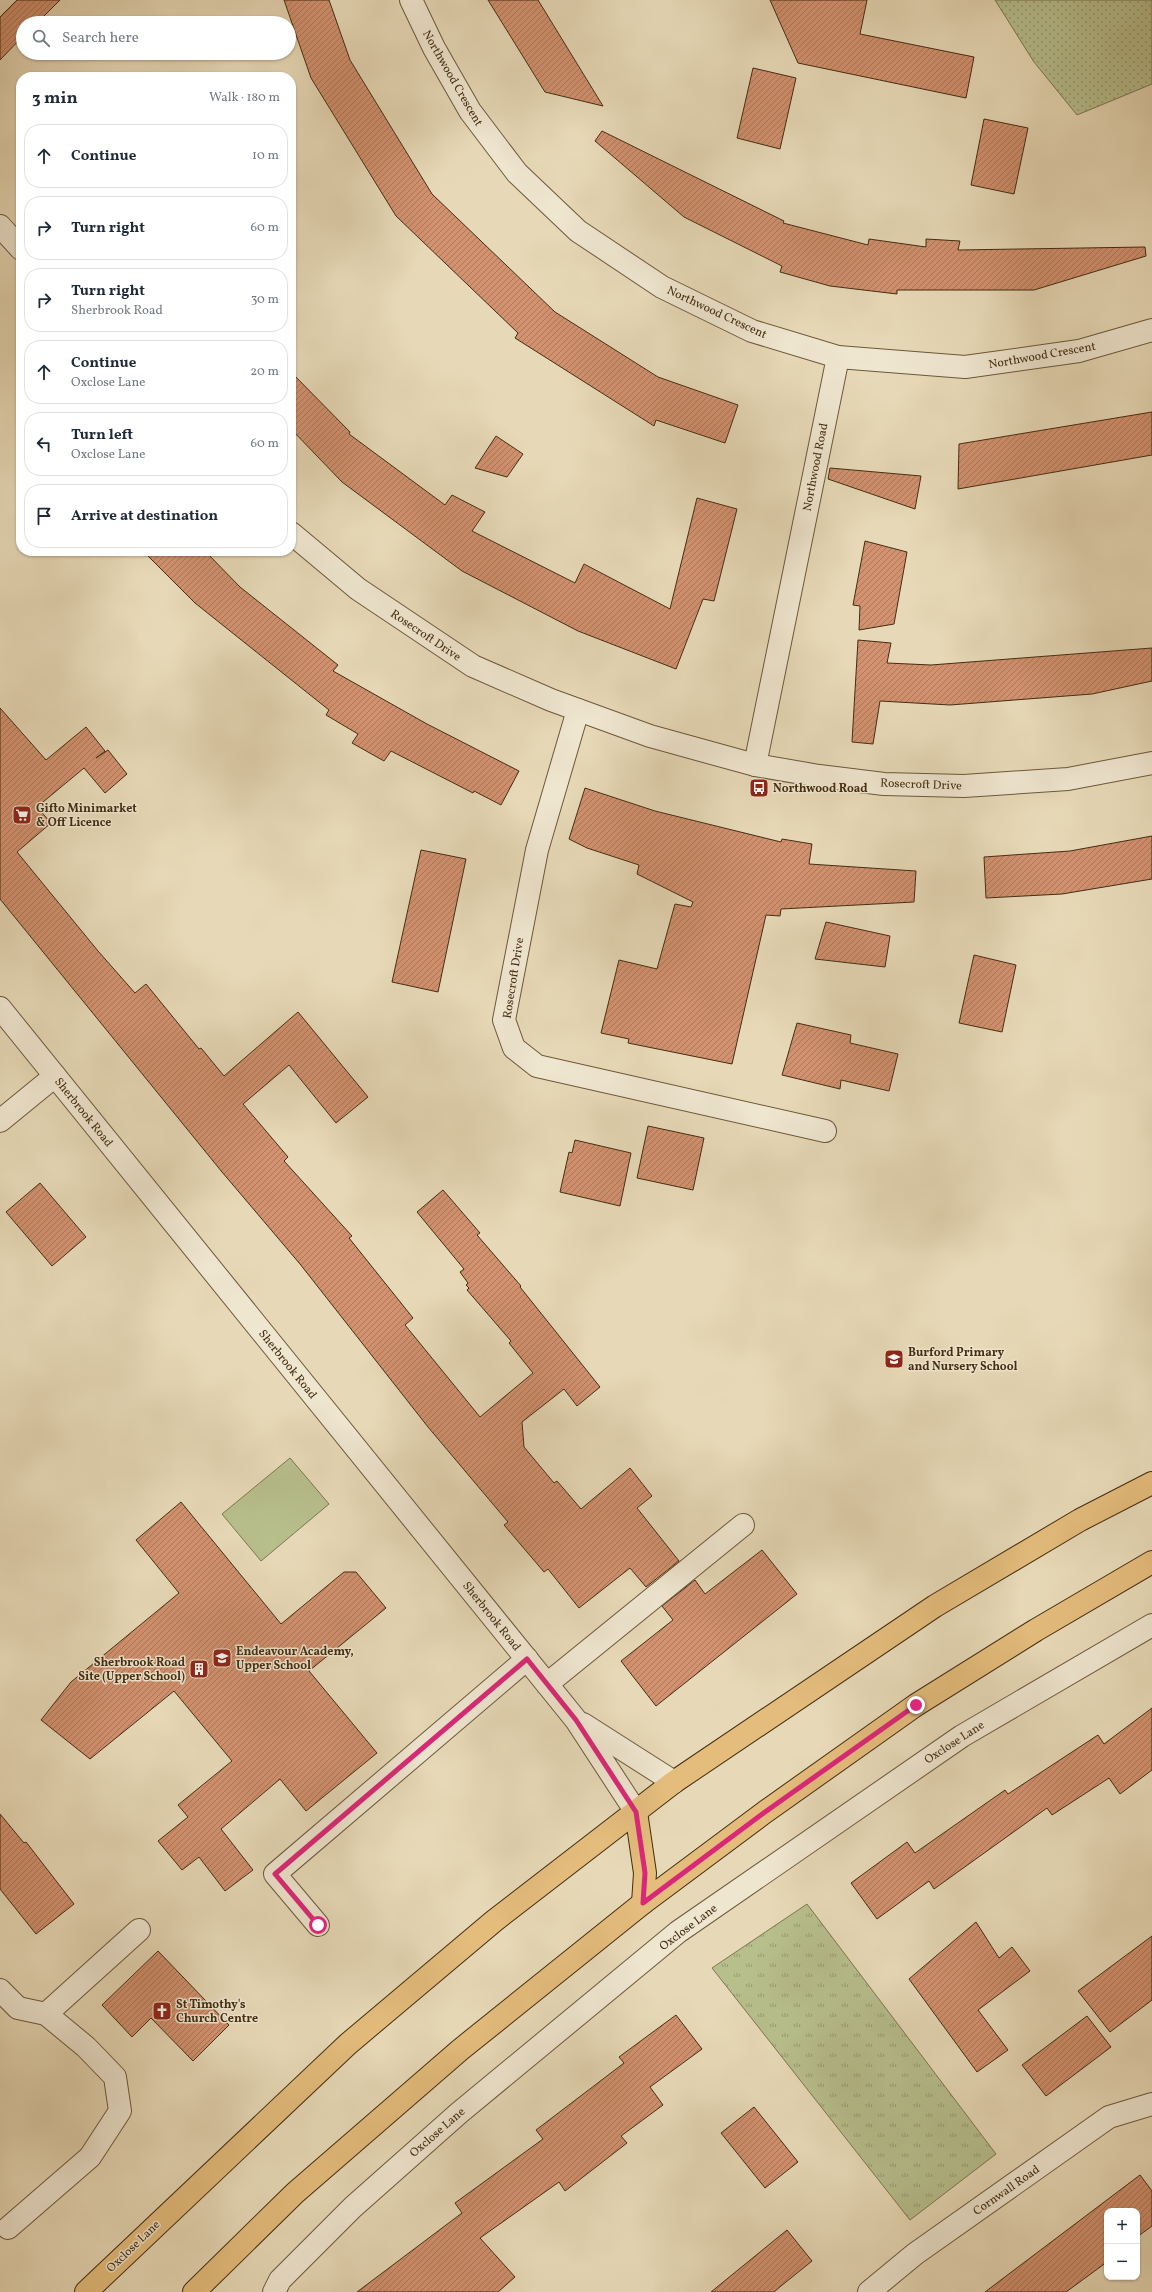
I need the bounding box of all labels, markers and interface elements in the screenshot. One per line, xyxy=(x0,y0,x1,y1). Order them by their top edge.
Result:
search box xyxy=(16,16,296,60)
icon: search xyxy=(30,27,52,49)
text: Search here xyxy=(62,28,139,49)
street label: Northwood Crescent xyxy=(418,28,486,129)
text: 3 min xyxy=(32,87,78,110)
text: Walk · 180 m xyxy=(209,89,280,107)
icon: ahead xyxy=(33,145,55,167)
text: Continue xyxy=(71,146,136,167)
text: 10 m xyxy=(252,147,279,165)
icon: right xyxy=(33,217,55,239)
text: Turn right xyxy=(71,218,145,239)
text: 60 m xyxy=(251,219,279,237)
text: Turn right xyxy=(71,281,145,302)
street label: Northwood Crescent xyxy=(664,283,769,343)
icon: right xyxy=(33,289,55,311)
text: 30 m xyxy=(251,291,279,309)
text: Sherbrook Road xyxy=(71,302,163,320)
street label: Northwood Crescent xyxy=(987,339,1097,373)
text: Continue xyxy=(71,353,136,374)
icon: ahead xyxy=(33,361,55,383)
text: 20 m xyxy=(250,363,279,381)
text: Oxclose Lane xyxy=(71,374,145,392)
street label: Northwood Road xyxy=(800,422,832,513)
text: Turn left xyxy=(71,425,133,446)
icon: left xyxy=(33,433,55,455)
text: 60 m xyxy=(251,435,279,453)
text: Oxclose Lane xyxy=(71,446,145,464)
icon: arrive xyxy=(33,505,55,527)
text: Arrive at destination xyxy=(71,506,218,527)
street label: Rosecroft Drive xyxy=(387,606,464,666)
street label: Rosecroft Drive xyxy=(880,776,962,794)
bus stop icon: Northwood Road xyxy=(748,777,770,799)
place label: Northwood Road xyxy=(773,781,868,797)
place label: Gifto Minimarket & Off Licence xyxy=(36,801,137,831)
supermarket icon: Gifto Minimarket & Off Licence xyxy=(11,804,33,826)
street label: Rosecroft Drive xyxy=(500,936,528,1020)
street label: Sherbrook Road xyxy=(50,1075,116,1151)
street label: Sherbrook Road xyxy=(254,1327,320,1403)
place label: Burford Primary and Nursery School xyxy=(908,1345,1018,1375)
school or university icon: Burford Primary and Nursery School xyxy=(883,1348,905,1370)
street label: Sherbrook Road xyxy=(458,1579,524,1655)
place label: Endeavour Academy, Upper School xyxy=(236,1644,354,1674)
school or university icon: Endeavour Academy, Upper School xyxy=(211,1647,233,1669)
place label: Sherbrook Road Site (Upper School) xyxy=(78,1655,186,1685)
building icon: Sherbrook Road Site (Upper School) xyxy=(188,1658,210,1680)
route end xyxy=(907,1696,925,1714)
street label: Oxclose Lane xyxy=(921,1717,988,1768)
street label: Oxclose Lane xyxy=(656,1901,721,1955)
route start xyxy=(309,1916,327,1934)
place label: St Timothy's Church Centre xyxy=(176,1997,258,2027)
church icon: St Timothy's Church Centre xyxy=(151,2000,173,2022)
street label: Oxclose Lane xyxy=(407,2104,469,2161)
street label: Cornwall Road xyxy=(970,2162,1043,2220)
map controls xyxy=(1104,2208,1140,2280)
button: + xyxy=(1104,2208,1140,2244)
street label: Oxclose Lane xyxy=(103,2217,164,2276)
button: − xyxy=(1104,2244,1140,2280)

